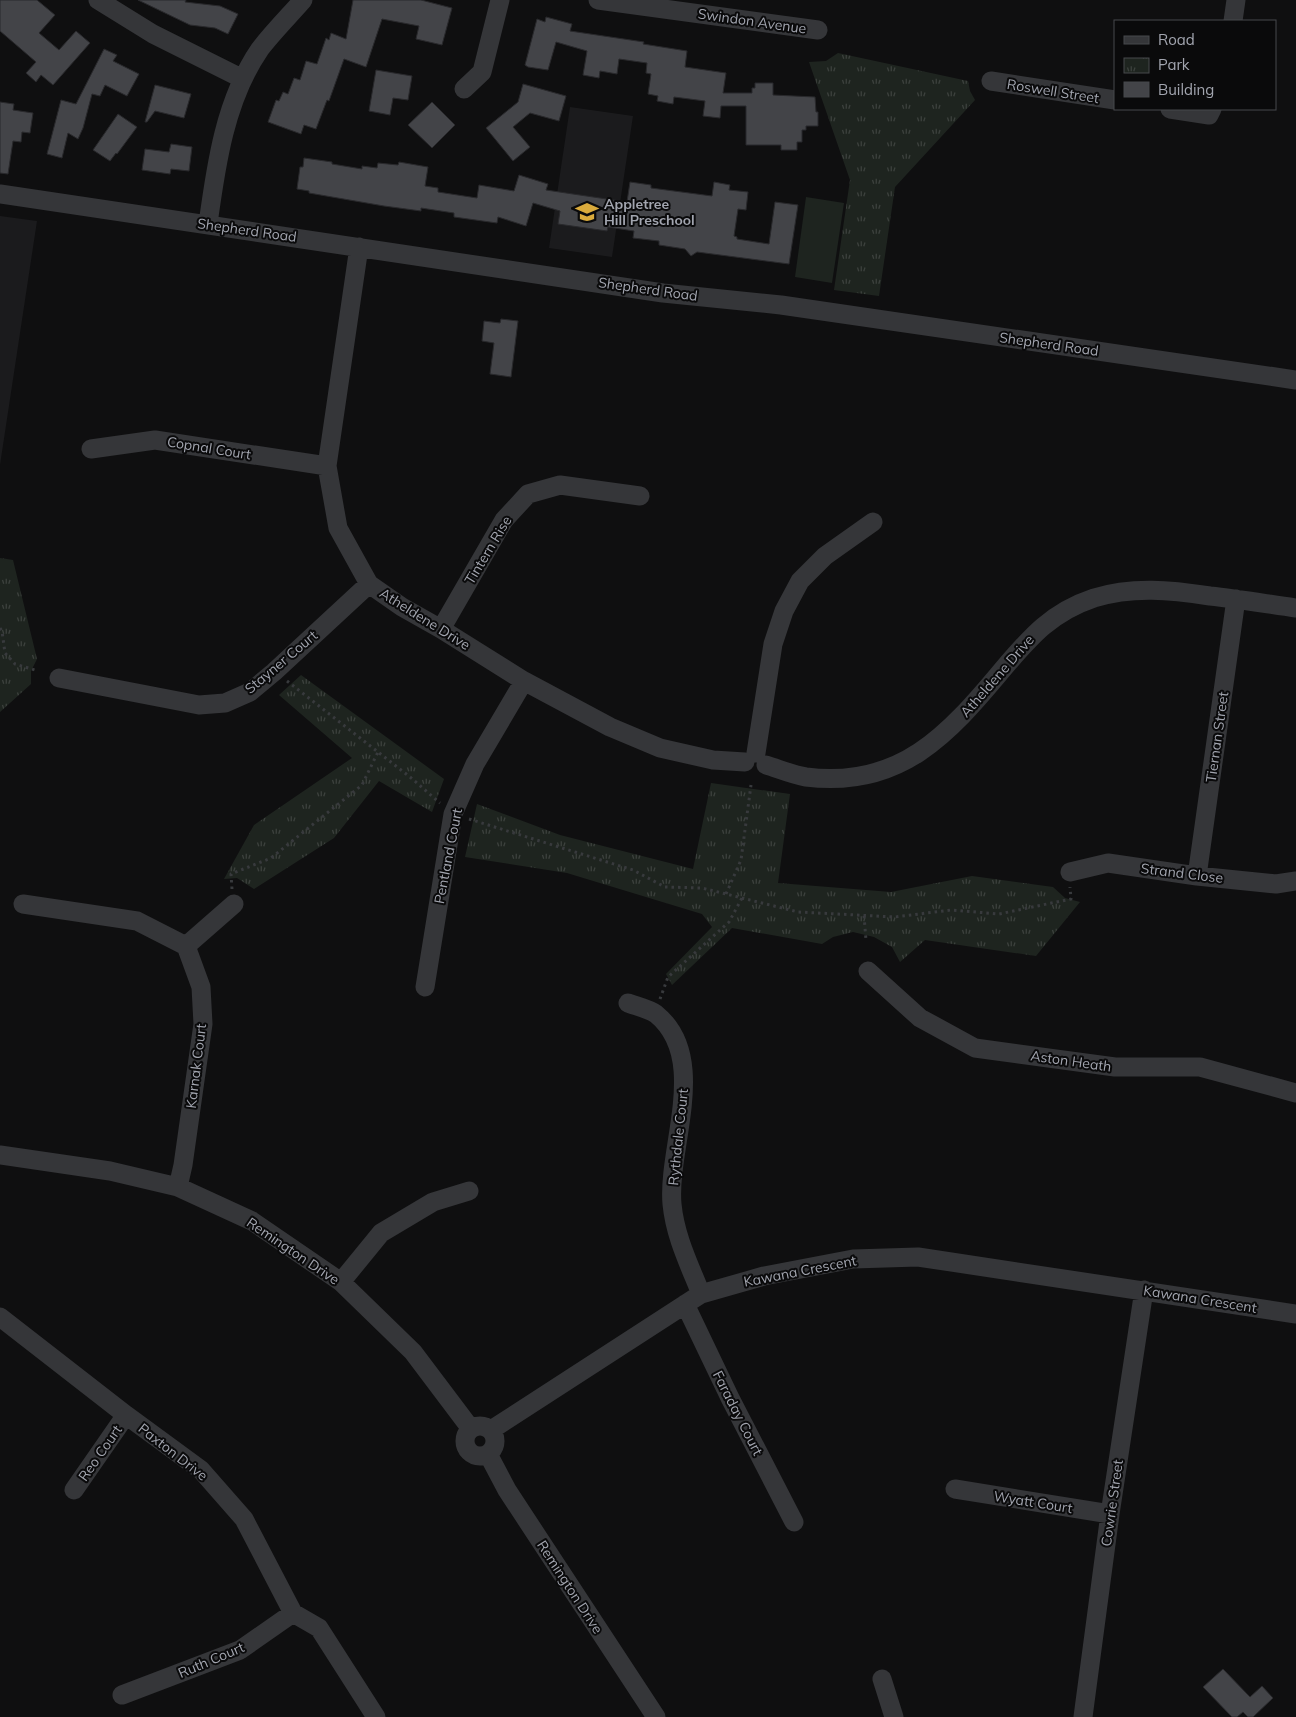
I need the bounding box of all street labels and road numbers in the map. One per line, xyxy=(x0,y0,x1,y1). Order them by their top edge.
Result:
street label: Swindon Avenue xyxy=(697,4,807,38)
street label: Roswell Street xyxy=(1006,75,1100,107)
street label: Shepherd Road xyxy=(196,214,298,246)
street label: Shepherd Road xyxy=(597,273,699,305)
street label: Shepherd Road xyxy=(998,328,1100,360)
street label: Copnal Court xyxy=(166,432,252,464)
street label: Tintern Rise xyxy=(460,512,516,588)
street label: Atheldene Drive xyxy=(376,584,474,654)
street label: Stayner Court xyxy=(241,626,321,698)
street label: Atheldene Drive xyxy=(956,631,1038,721)
street label: Tiernan Street xyxy=(1202,690,1232,784)
street label: Pentland Court xyxy=(430,807,466,905)
street label: Strand Close xyxy=(1140,859,1224,887)
street label: Karnak Court xyxy=(182,1022,210,1109)
street label: Aston Heath xyxy=(1029,1046,1113,1076)
street label: Rythdale Court xyxy=(664,1088,692,1186)
street label: Remington Drive xyxy=(243,1213,343,1289)
street label: Kawana Crescent xyxy=(742,1251,858,1291)
street label: Kawana Crescent xyxy=(1142,1281,1258,1317)
street label: Faraday Court xyxy=(709,1368,767,1458)
street label: Paxton Drive xyxy=(135,1419,211,1485)
street label: Reo Court xyxy=(74,1421,126,1485)
street label: Cowrie Street xyxy=(1097,1458,1127,1548)
street label: Wyatt Court xyxy=(992,1487,1074,1517)
street label: Remington Drive xyxy=(533,1537,607,1637)
street label: Ruth Court xyxy=(175,1638,247,1682)

